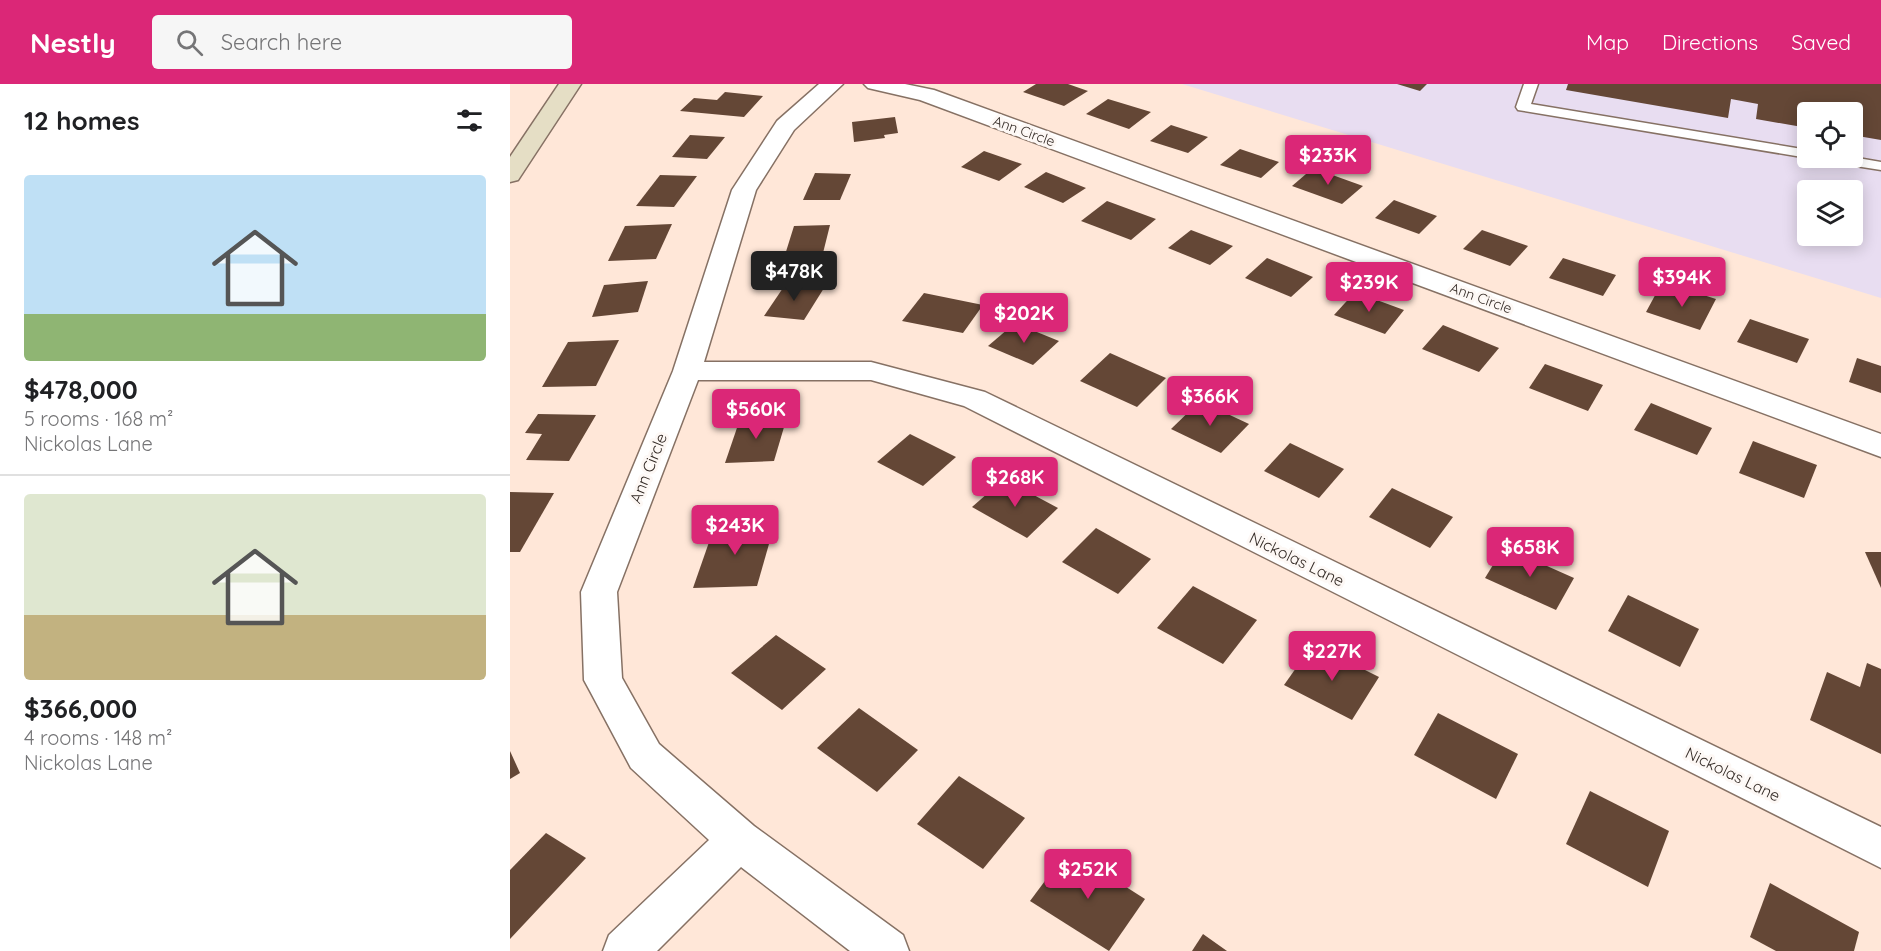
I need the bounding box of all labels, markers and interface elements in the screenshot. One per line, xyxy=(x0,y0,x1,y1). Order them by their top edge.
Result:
search box xyxy=(152,15,572,69)
text: Nestly xyxy=(30,25,116,60)
icon: search xyxy=(173,26,206,59)
text: Search here xyxy=(221,28,342,56)
text: Map xyxy=(1586,29,1629,55)
text: Directions xyxy=(1662,29,1758,55)
text: Saved xyxy=(1791,29,1851,55)
map controls xyxy=(1797,102,1863,246)
button: locate xyxy=(1797,102,1863,168)
text: 12 homes xyxy=(24,104,140,137)
icon: filters xyxy=(453,104,486,137)
street label: Ann Circle xyxy=(991,112,1057,151)
pin: $233K xyxy=(1286,135,1370,186)
text: $233K xyxy=(1299,142,1357,167)
button: layers xyxy=(1797,180,1863,246)
icon: home xyxy=(201,214,309,322)
pin: $478K xyxy=(752,251,836,302)
pin: $394K xyxy=(1640,257,1724,308)
text: $478K xyxy=(765,258,823,283)
pin: $239K xyxy=(1327,262,1411,313)
text: $394K xyxy=(1653,264,1711,289)
text: $239K xyxy=(1340,269,1398,294)
street label: Ann Circle xyxy=(1448,279,1514,318)
pin: $202K xyxy=(982,293,1066,344)
text: $202K xyxy=(994,300,1054,325)
text: $478,000 xyxy=(24,373,138,406)
pin: $366K xyxy=(1168,376,1252,427)
text: $366K xyxy=(1181,383,1239,408)
pin: $560K xyxy=(714,389,798,440)
text: $560K xyxy=(726,396,786,421)
text: 5 rooms · 168 m² xyxy=(24,406,173,431)
street label: Ann Circle xyxy=(625,430,671,506)
text: Nickolas Lane xyxy=(24,431,153,456)
pin: $268K xyxy=(973,457,1057,508)
text: $268K xyxy=(986,464,1044,489)
pin: $243K xyxy=(693,505,777,556)
text: $243K xyxy=(706,512,764,537)
street label: Nickolas Lane xyxy=(1246,527,1348,591)
pin: $658K xyxy=(1488,527,1572,578)
icon: home xyxy=(201,533,309,641)
text: $658K xyxy=(1501,534,1559,559)
pin: $227K xyxy=(1290,631,1374,682)
text: $227K xyxy=(1303,638,1361,663)
text: $366,000 xyxy=(24,692,137,725)
text: 4 rooms · 148 m² xyxy=(24,725,172,750)
street label: Nickolas Lane xyxy=(1682,742,1784,806)
text: Nickolas Lane xyxy=(24,750,153,775)
pin: $252K xyxy=(1046,849,1130,900)
text: $252K xyxy=(1058,856,1118,881)

